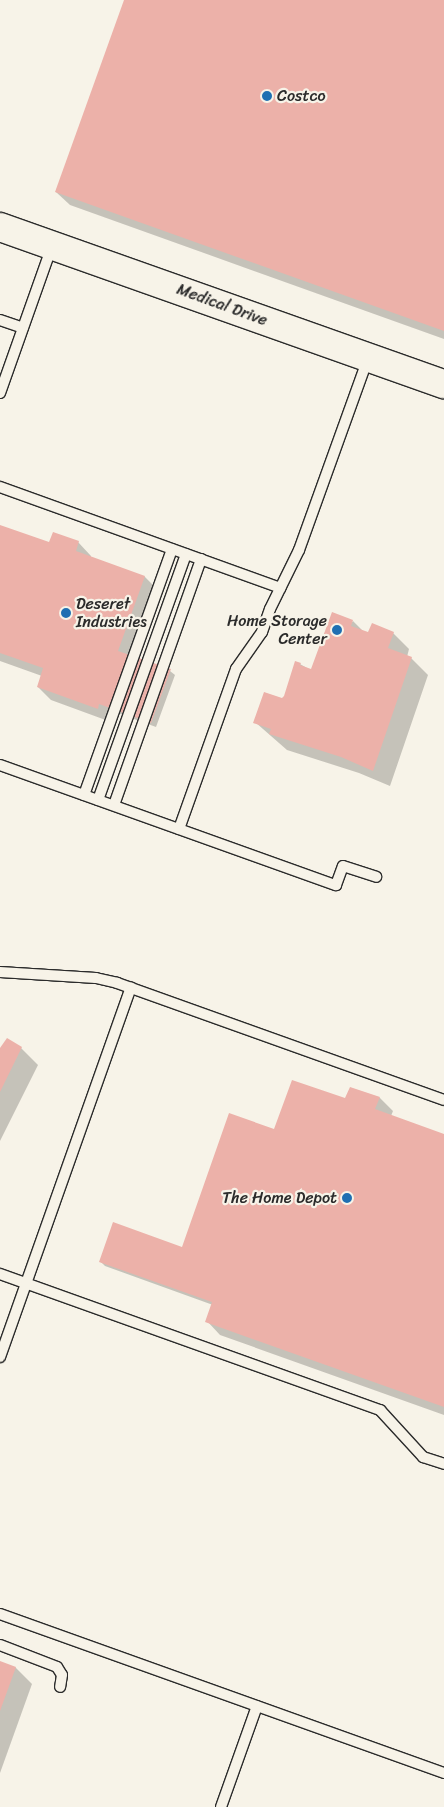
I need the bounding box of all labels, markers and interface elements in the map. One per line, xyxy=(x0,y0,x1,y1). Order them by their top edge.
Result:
place label: Costco xyxy=(277,86,326,106)
marker: Costco xyxy=(261,90,273,102)
street label: Medical Drive xyxy=(174,280,270,330)
place label: Deseret Industries xyxy=(76,594,147,632)
marker: Deseret Industries xyxy=(60,607,72,619)
place label: Home Storage Center xyxy=(227,611,327,649)
marker: Home Storage Center xyxy=(331,624,343,636)
place label: The Home Depot xyxy=(222,1188,337,1208)
marker: The Home Depot xyxy=(341,1192,353,1204)

